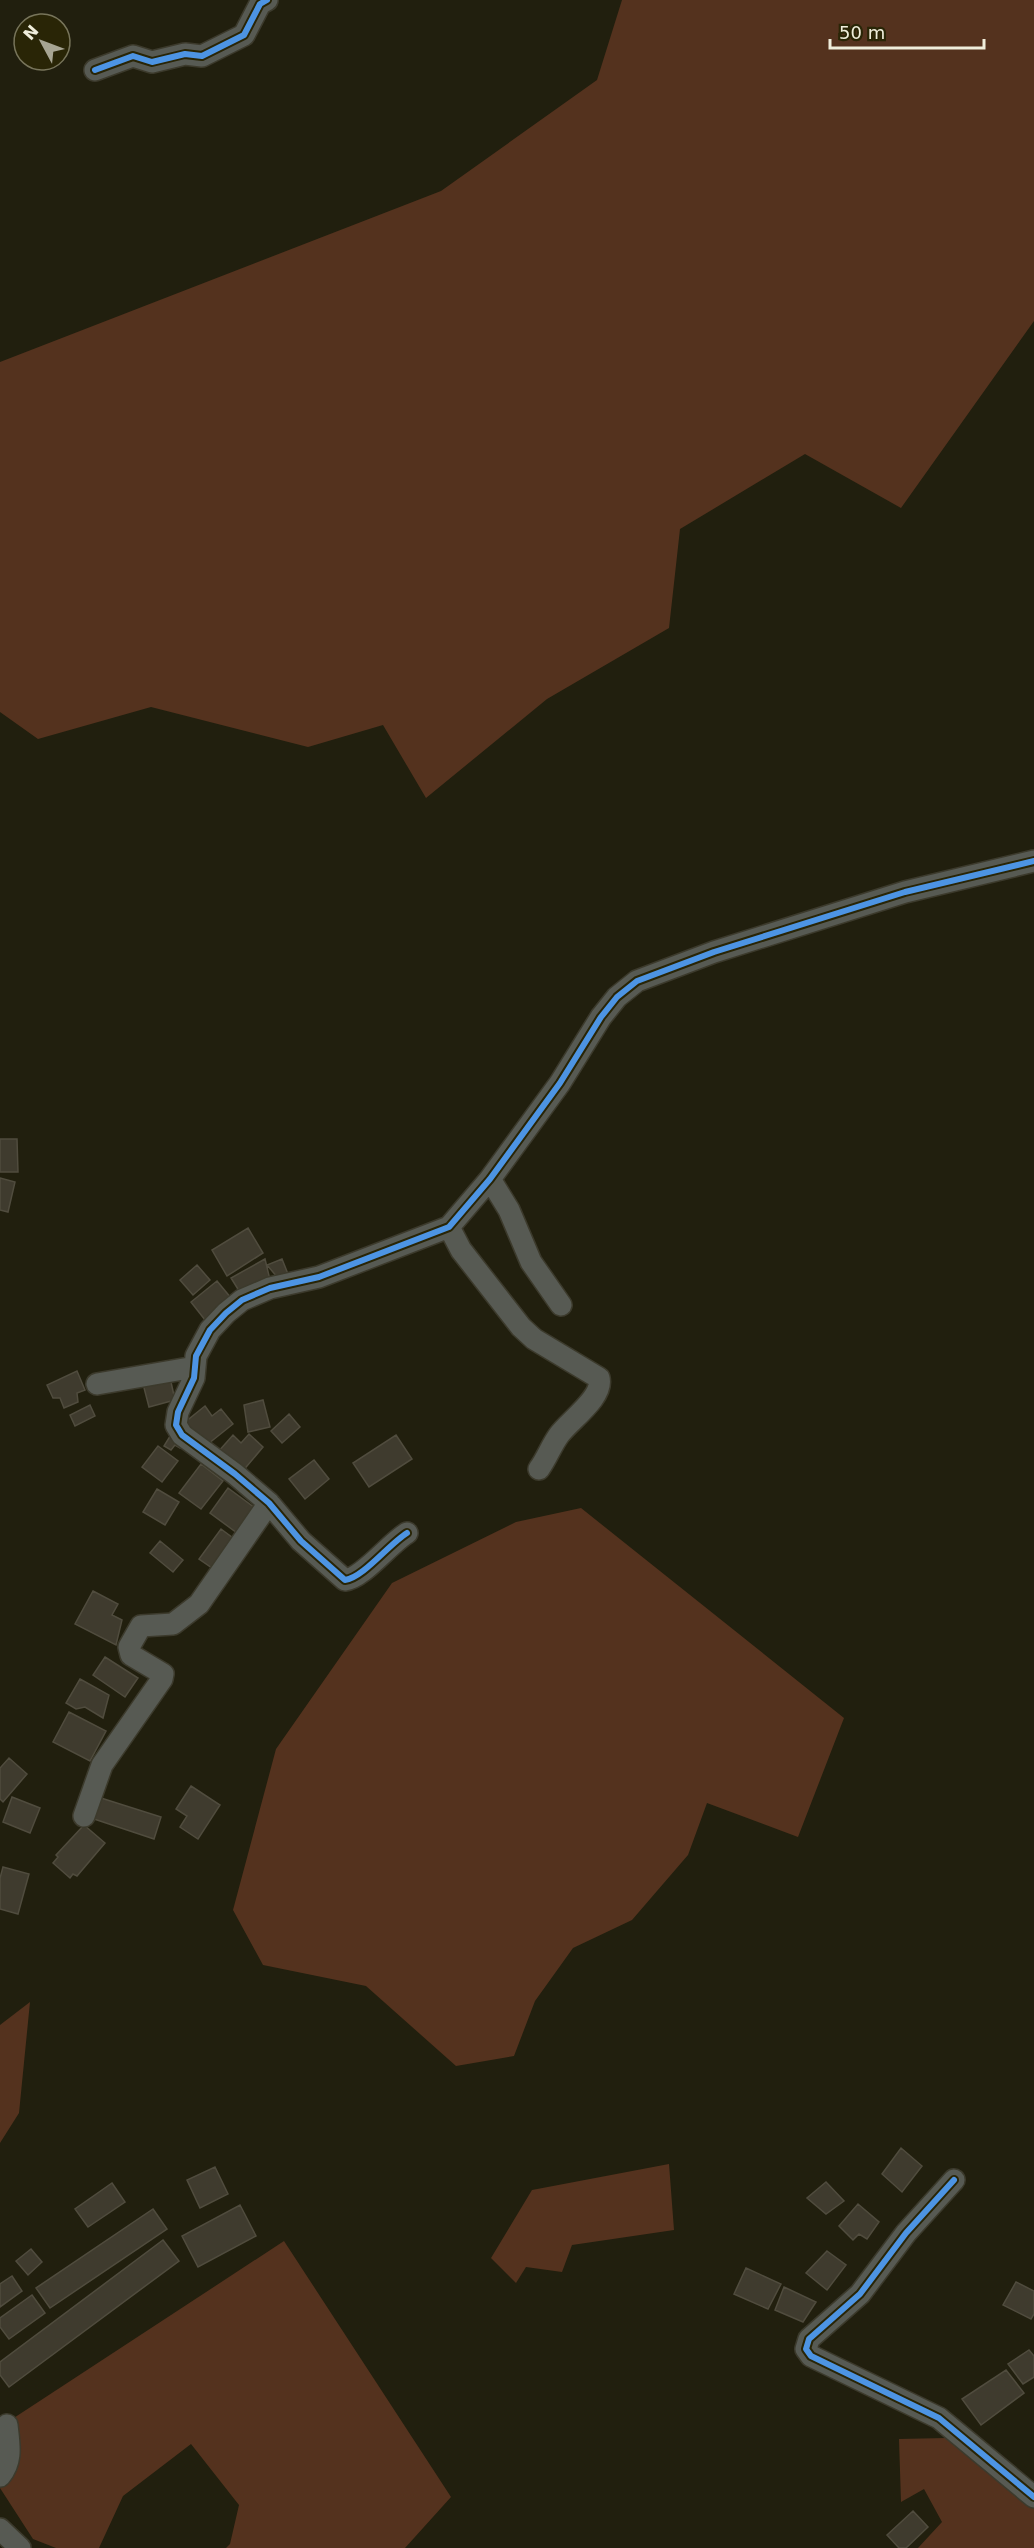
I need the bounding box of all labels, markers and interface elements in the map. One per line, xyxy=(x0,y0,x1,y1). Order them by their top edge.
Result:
north arrow xyxy=(12,12,72,72)
scale bar xyxy=(830,12,984,50)
text: N xyxy=(19,21,43,44)
text: 50 m xyxy=(839,22,885,43)

